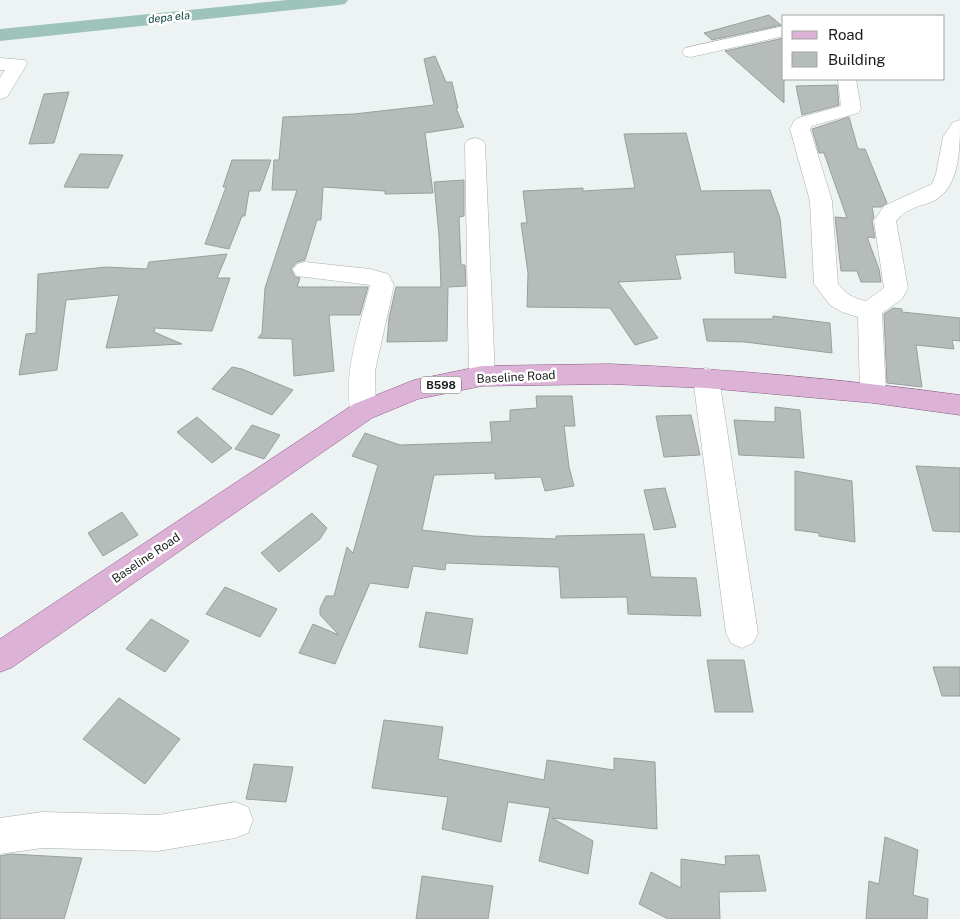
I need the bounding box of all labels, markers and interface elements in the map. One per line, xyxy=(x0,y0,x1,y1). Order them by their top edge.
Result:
water label: depa ela xyxy=(147,9,191,25)
legend xyxy=(782,15,945,80)
text: Road xyxy=(828,26,864,43)
text: Building xyxy=(828,51,886,68)
street label: Baseline Road xyxy=(476,368,556,386)
road number: B598 xyxy=(421,376,461,394)
street label: Baseline Road xyxy=(109,530,183,586)

